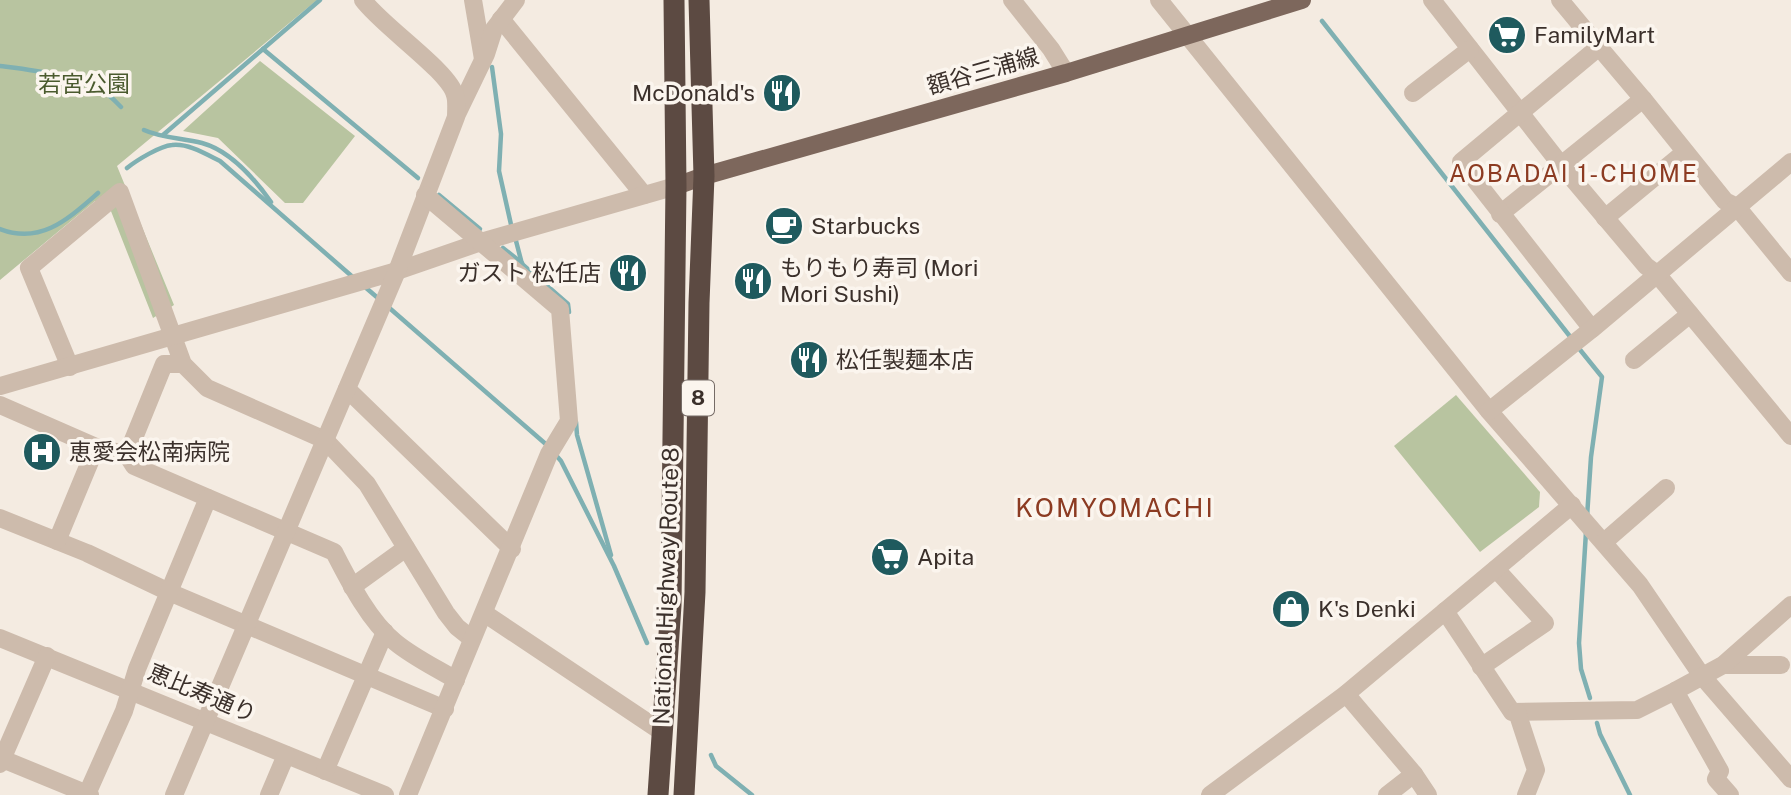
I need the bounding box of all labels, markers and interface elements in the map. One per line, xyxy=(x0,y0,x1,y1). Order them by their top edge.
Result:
supermarket icon: FamilyMart xyxy=(1486,14,1528,56)
place label: FamilyMart xyxy=(1534,21,1655,48)
street label: 額谷三浦線 xyxy=(924,42,1042,99)
park label: 若宮公園 xyxy=(38,70,130,97)
restaurant icon: McDonald's xyxy=(761,72,803,114)
place label: McDonald's xyxy=(632,79,755,106)
district label: AOBADAI 1-CHOME xyxy=(1449,159,1699,187)
cafe icon: Starbucks xyxy=(763,205,805,247)
place label: Starbucks xyxy=(811,212,920,239)
restaurant icon: ガスト 松任店 xyxy=(607,252,649,294)
place label: もりもり寿司 (Mori Mori Sushi) xyxy=(780,254,978,307)
place label: ガスト 松任店 xyxy=(457,259,601,286)
restaurant icon: もりもり寿司 (Mori Mori Sushi) xyxy=(732,260,774,302)
restaurant icon: 松任製麺本店 xyxy=(788,339,830,381)
place label: 松任製麺本店 xyxy=(836,346,974,373)
road number: 8 xyxy=(682,380,714,416)
hospital icon: 恵愛会松南病院 xyxy=(21,431,63,473)
place label: 恵愛会松南病院 xyxy=(69,438,230,465)
street label: National Highway Route 8 xyxy=(647,447,684,725)
district label: KOMYOMACHI xyxy=(1015,492,1215,523)
supermarket icon: Apita xyxy=(869,536,911,578)
place label: Apita xyxy=(917,543,974,570)
shop icon: K's Denki xyxy=(1270,588,1312,630)
place label: K's Denki xyxy=(1318,595,1416,622)
street label: 恵比寿通り xyxy=(144,658,260,727)

